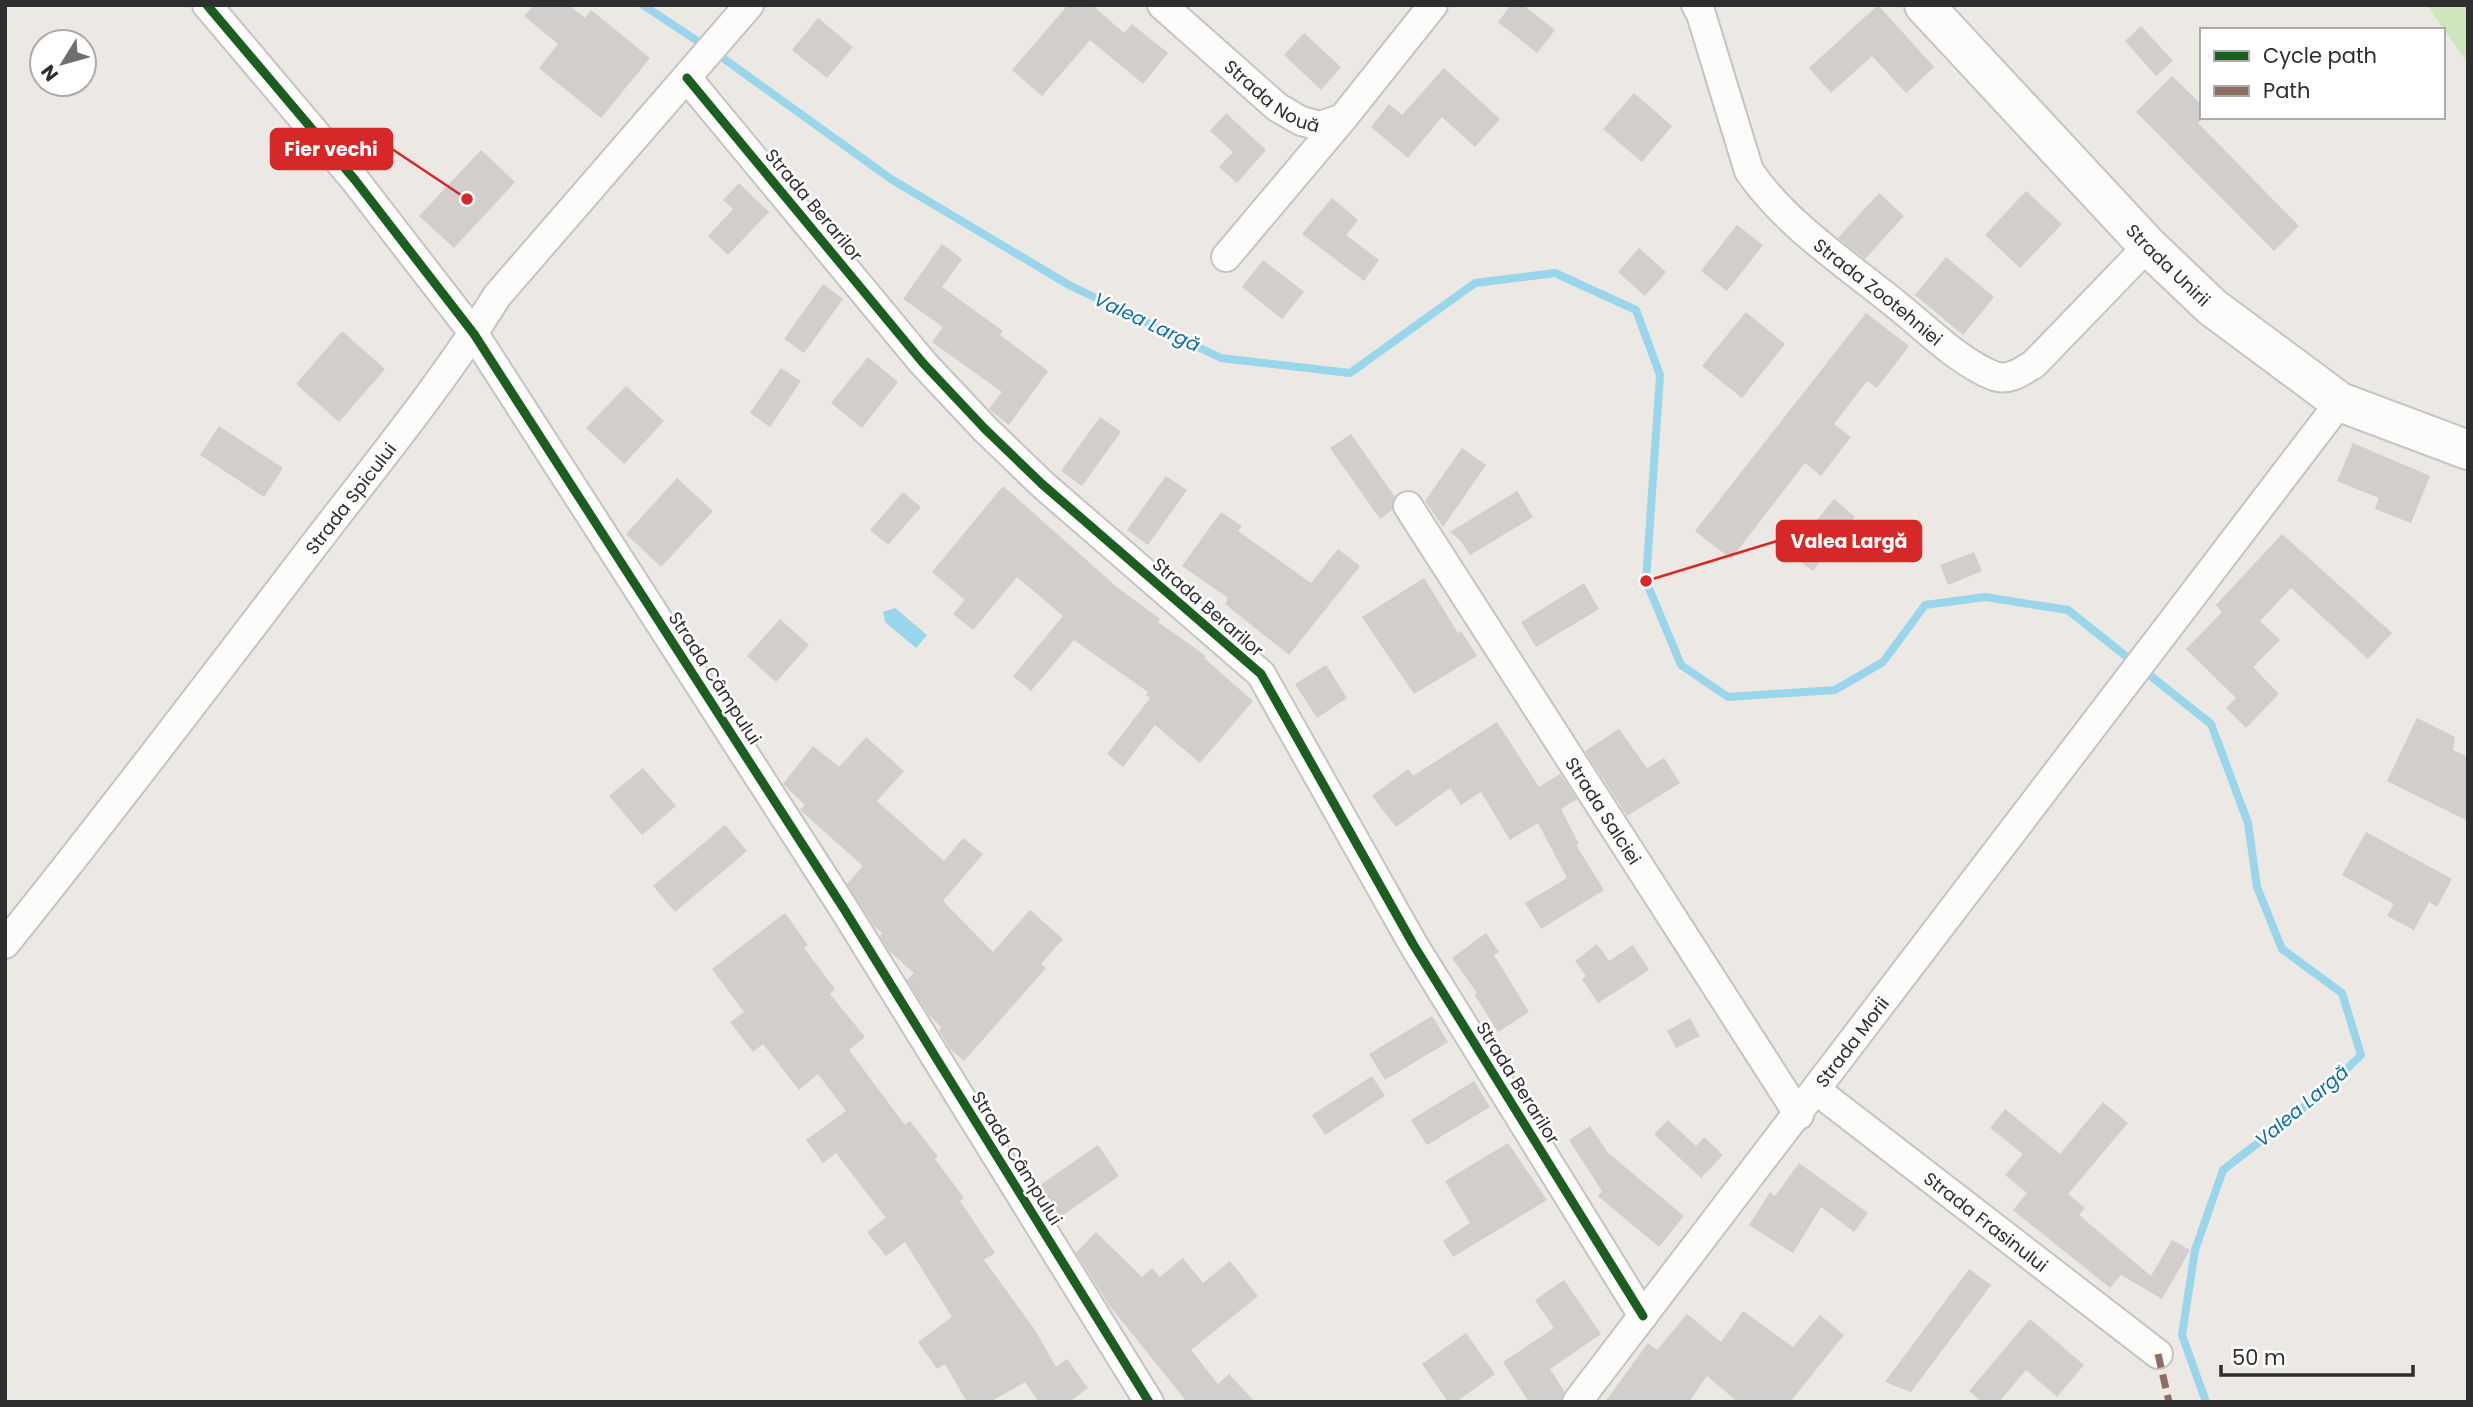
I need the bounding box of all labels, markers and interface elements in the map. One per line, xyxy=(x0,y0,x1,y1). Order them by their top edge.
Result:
north arrow xyxy=(28,28,98,98)
legend xyxy=(2200,28,2445,119)
text: Cycle path xyxy=(2263,41,2377,70)
street label: Strada Nouă xyxy=(1219,54,1323,138)
text: N xyxy=(35,59,65,87)
text: Path xyxy=(2263,76,2310,105)
callout: Fier vechi xyxy=(271,129,392,169)
text: Fier vechi xyxy=(284,136,378,163)
street label: Strada Berarilor xyxy=(759,143,869,267)
street label: Strada Unirii xyxy=(2121,218,2216,312)
street label: Strada Zootehniei xyxy=(1809,232,1948,351)
water label: Valea Largă xyxy=(1089,286,1205,358)
street label: Strada Spicului xyxy=(299,437,402,559)
callout: Valea Largă xyxy=(1777,521,1921,561)
text: Valea Largă xyxy=(1791,528,1907,555)
street label: Strada Berarilor xyxy=(1147,552,1269,663)
street label: Strada Câmpului xyxy=(663,607,767,749)
street label: Strada Salciei xyxy=(1560,752,1647,869)
street label: Strada Morii xyxy=(1809,991,1894,1092)
street label: Strada Berarilor xyxy=(1470,1017,1566,1149)
water label: Valea Largă xyxy=(2249,1059,2355,1153)
street label: Strada Câmpului xyxy=(966,1086,1068,1230)
street label: Strada Frasinului xyxy=(1919,1166,2053,1277)
scale bar xyxy=(2221,1334,2414,1378)
text: 50 m xyxy=(2232,1343,2286,1372)

